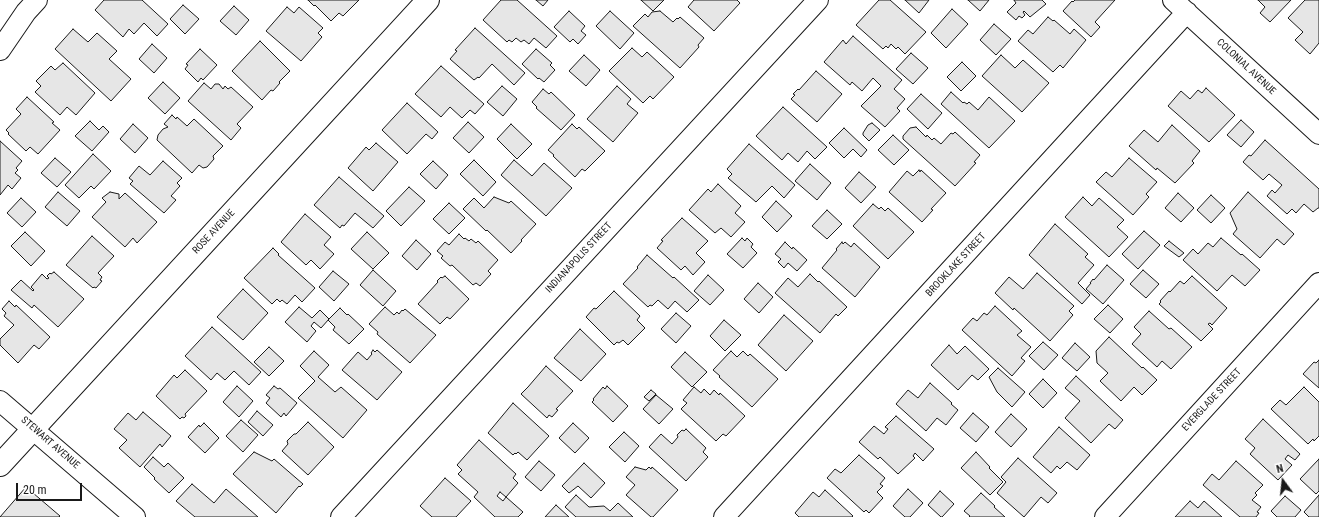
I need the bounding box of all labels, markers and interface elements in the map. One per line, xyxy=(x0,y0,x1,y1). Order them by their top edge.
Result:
street label: COLONIAL AVENUE xyxy=(1214,37,1278,97)
street label: ROSE AVENUE xyxy=(190,207,238,257)
street label: INDIANAPOLIS STREET xyxy=(543,220,615,296)
street label: BROOKLAKE STREET xyxy=(923,231,989,299)
street label: EVERGLADE STREET xyxy=(1180,366,1244,434)
street label: STEWART AVENUE xyxy=(18,414,82,472)
north arrow xyxy=(1263,461,1303,501)
text: N xyxy=(1275,462,1285,476)
scale bar xyxy=(18,475,84,501)
text: 20 m xyxy=(23,483,47,497)

